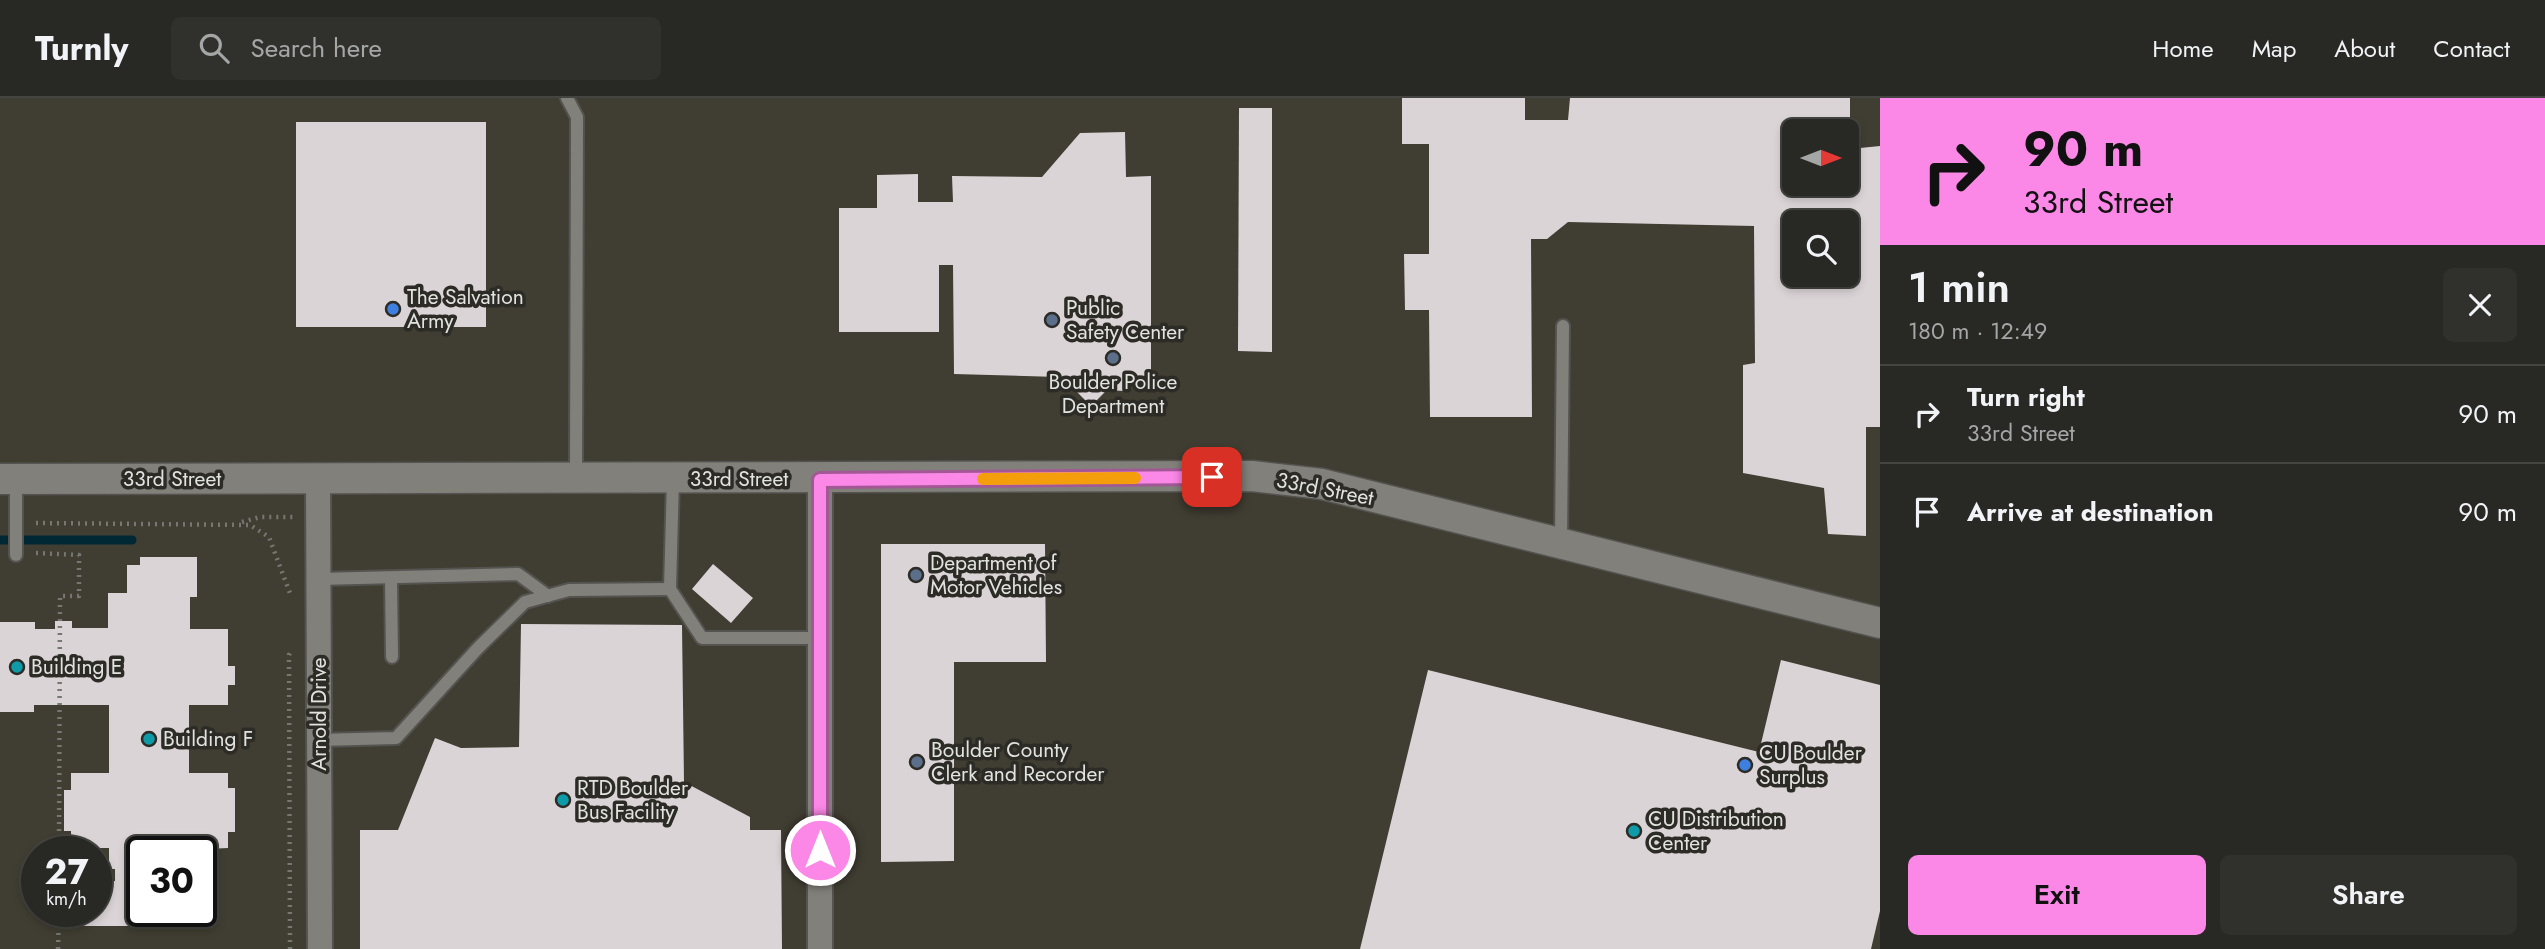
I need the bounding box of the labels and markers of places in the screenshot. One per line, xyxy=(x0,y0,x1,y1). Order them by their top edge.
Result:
place label: The Salvation Army xyxy=(407,282,524,336)
place label: Public Safety Center xyxy=(1066,293,1185,347)
marker: The Salvation Army xyxy=(385,301,401,317)
marker: Public Safety Center xyxy=(1044,312,1060,328)
marker: Boulder Police Department xyxy=(1105,350,1121,366)
place label: Boulder Police Department xyxy=(1049,367,1178,421)
pin xyxy=(1182,447,1242,507)
place label: Department of Motor Vehicles xyxy=(930,548,1062,602)
marker: Department of Motor Vehicles xyxy=(908,567,924,583)
place label: Building E xyxy=(31,652,122,682)
marker: Building E xyxy=(9,659,25,675)
place label: Building F xyxy=(163,724,253,754)
marker: Building F xyxy=(141,731,157,747)
place label: Boulder County Clerk and Recorder xyxy=(931,735,1105,789)
place label: CU Boulder Surplus xyxy=(1759,738,1863,792)
marker: Boulder County Clerk and Recorder xyxy=(909,754,925,770)
marker: CU Boulder Surplus xyxy=(1737,757,1753,773)
place label: RTD Boulder Bus Facility xyxy=(577,773,689,827)
marker: RTD Boulder Bus Facility xyxy=(555,792,571,808)
place label: CU Distribution Center xyxy=(1648,804,1784,858)
marker: CU Distribution Center xyxy=(1626,823,1642,839)

